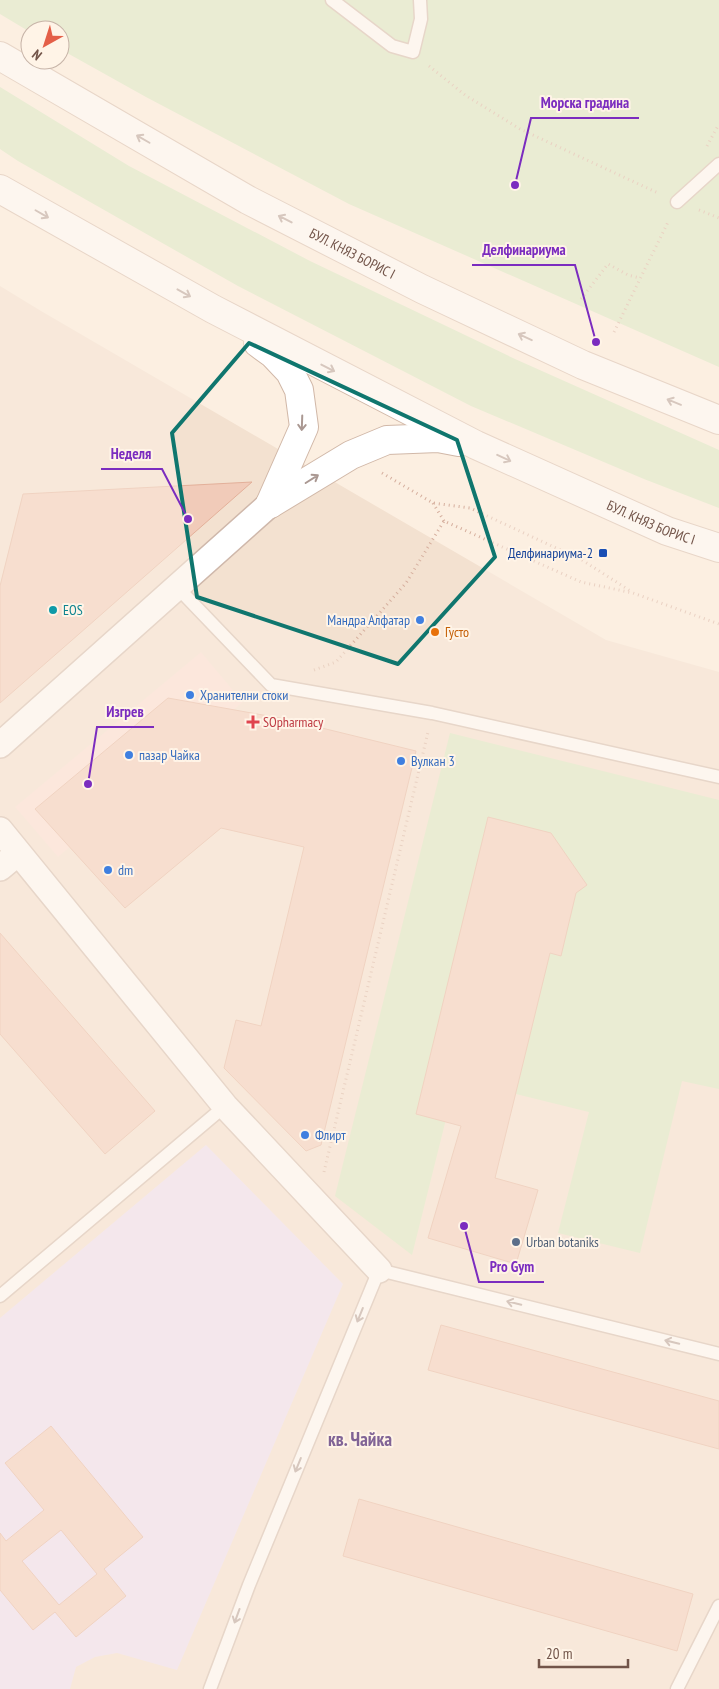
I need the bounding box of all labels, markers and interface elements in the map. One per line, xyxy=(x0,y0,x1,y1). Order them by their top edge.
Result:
north arrow xyxy=(20,20,70,70)
text: N xyxy=(28,46,45,64)
callout: Морска градина xyxy=(531,88,639,118)
text: Морска градина xyxy=(541,93,629,112)
one-way arrow xyxy=(137,134,151,144)
one-way arrow xyxy=(35,209,49,219)
one-way arrow xyxy=(278,214,293,223)
street label: БУЛ. КНЯЗ БОРИС I xyxy=(306,224,398,283)
callout: Делфинариума xyxy=(472,235,575,265)
text: Делфинариума xyxy=(482,240,566,259)
one-way arrow xyxy=(176,289,191,298)
one-way arrow xyxy=(518,332,533,342)
one-way arrow xyxy=(321,363,336,373)
one-way arrow xyxy=(667,397,682,406)
one-way arrow xyxy=(297,415,307,431)
callout: Неделя xyxy=(101,439,162,469)
text: Неделя xyxy=(111,444,151,463)
one-way arrow xyxy=(496,454,511,463)
one-way arrow xyxy=(304,473,318,483)
street label: БУЛ. КНЯЗ БОРИС I xyxy=(604,496,697,549)
place label: Делфинариума-2 xyxy=(508,544,593,562)
marker: Делфинариума-2 xyxy=(597,547,609,559)
place label: EOS xyxy=(63,601,83,619)
marker: EOS xyxy=(47,604,59,616)
place label: Мандра Алфатар xyxy=(327,611,410,629)
marker: Мандра Алфатар xyxy=(414,614,426,626)
place label: Густо xyxy=(445,623,469,641)
marker: Густо xyxy=(429,626,441,638)
place label: Хранителни стоки xyxy=(200,686,288,704)
marker: Хранителни стоки xyxy=(184,689,196,701)
callout: Изгрев xyxy=(97,697,154,727)
text: Изгрев xyxy=(106,702,144,721)
place label: SOpharmacy xyxy=(263,713,324,731)
marker: SOpharmacy xyxy=(247,716,259,728)
place label: пазар Чайка xyxy=(139,746,200,764)
marker: пазар Чайка xyxy=(123,749,135,761)
place label: Вулкан 3 xyxy=(411,752,455,770)
marker: Вулкан 3 xyxy=(395,755,407,767)
place label: dm xyxy=(118,861,133,879)
marker: dm xyxy=(102,864,114,876)
place label: Флирт xyxy=(315,1126,346,1144)
marker: Флирт xyxy=(299,1129,311,1141)
place label: Urban botaniks xyxy=(526,1233,599,1251)
marker: Urban botaniks xyxy=(510,1236,522,1248)
callout: Pro Gym xyxy=(479,1252,544,1282)
text: Pro Gym xyxy=(490,1257,534,1276)
one-way arrow xyxy=(506,1298,522,1307)
one-way arrow xyxy=(355,1307,364,1322)
one-way arrow xyxy=(664,1337,680,1346)
district label: кв. Чайка xyxy=(328,1427,392,1451)
one-way arrow xyxy=(293,1457,302,1472)
one-way arrow xyxy=(232,1608,241,1623)
scale bar xyxy=(539,1636,628,1668)
text: 20 m xyxy=(546,1644,572,1663)

